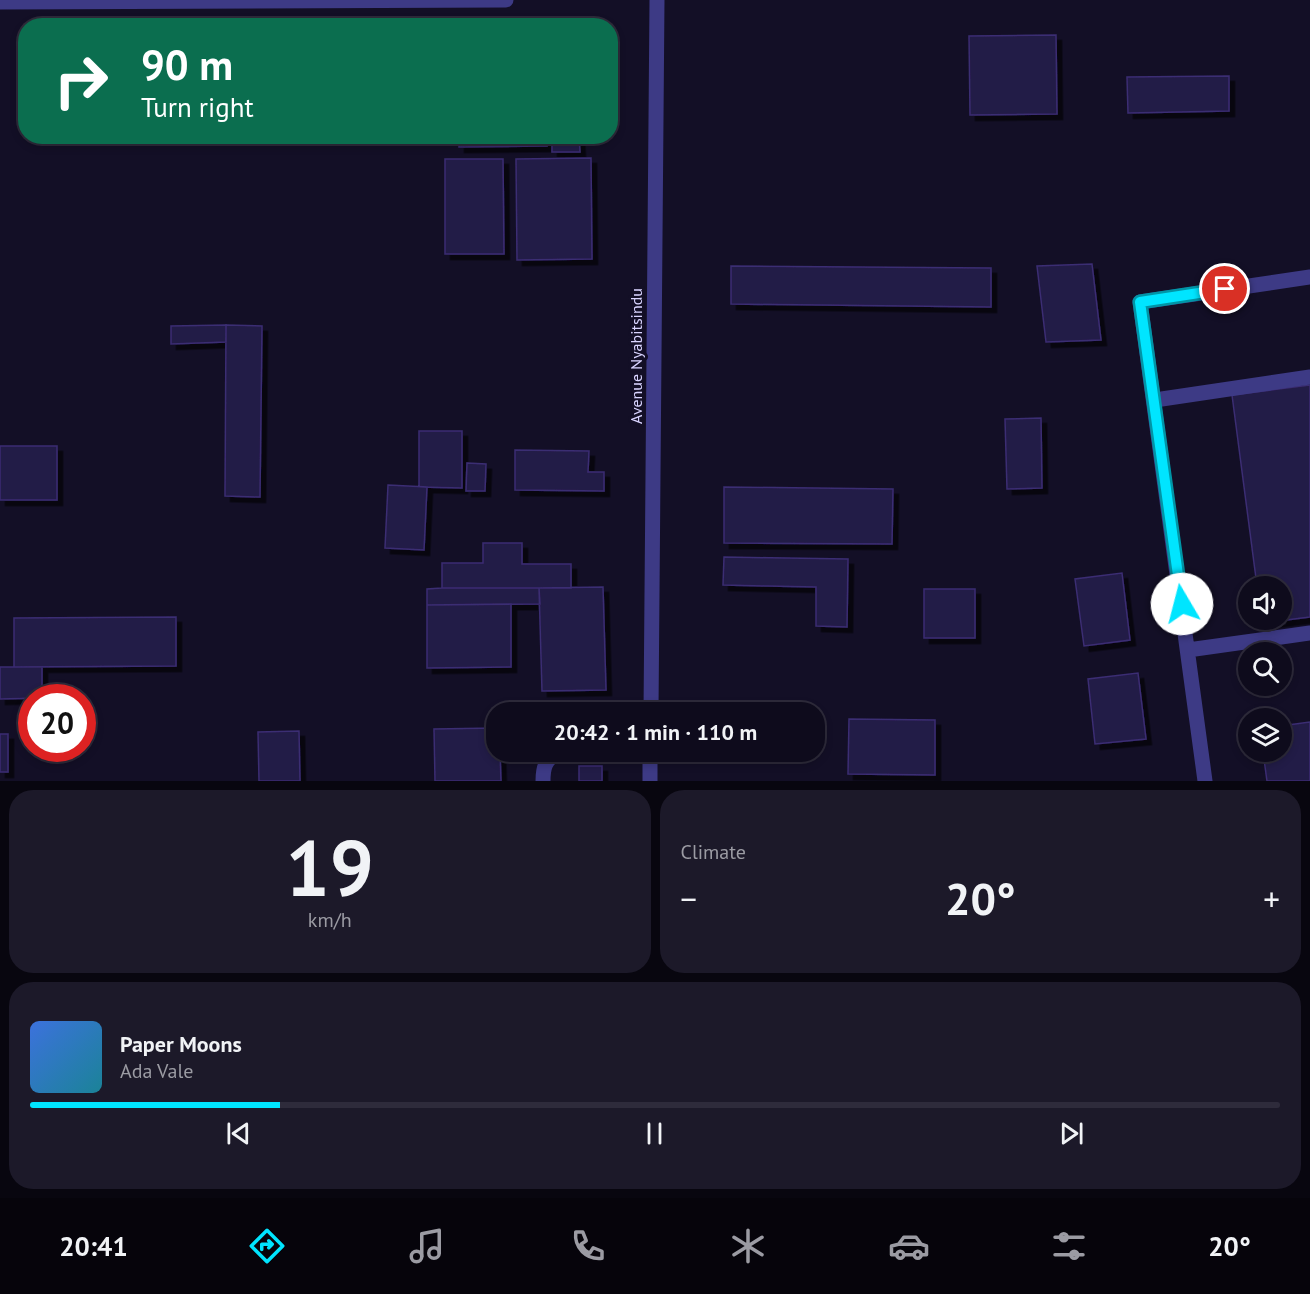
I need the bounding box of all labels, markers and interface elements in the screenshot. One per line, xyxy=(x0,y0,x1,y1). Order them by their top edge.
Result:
text: 90 m xyxy=(141,37,233,92)
icon: right xyxy=(42,42,120,120)
text: Turn right xyxy=(141,90,254,124)
pin xyxy=(1199,263,1250,314)
icon: arrive xyxy=(1208,272,1241,305)
street label: Avenue Nyabitsindu xyxy=(626,288,646,424)
position arrow xyxy=(1150,572,1214,636)
map controls xyxy=(1238,576,1292,762)
button: sound xyxy=(1238,576,1292,630)
button: search xyxy=(1238,642,1292,696)
speed limit sign: 20 xyxy=(18,684,96,762)
button: layers xyxy=(1238,708,1292,762)
text: 20:42 · 1 min · 110 m xyxy=(554,718,757,746)
text: 19 xyxy=(286,817,374,918)
text: Climate xyxy=(681,839,746,865)
text: 20° xyxy=(945,869,1016,927)
text: − xyxy=(681,877,697,920)
text: + xyxy=(1263,877,1280,920)
text: km/h xyxy=(308,907,352,933)
text: Paper Moons xyxy=(120,1030,242,1058)
text: Ada Vale xyxy=(120,1058,193,1084)
icon: previous xyxy=(222,1117,255,1150)
icon: pause xyxy=(638,1117,671,1150)
icon: next xyxy=(1055,1117,1088,1150)
icon: directions xyxy=(246,1225,288,1267)
icon: music xyxy=(406,1225,448,1267)
icon: phone xyxy=(567,1225,609,1267)
icon: climate xyxy=(727,1225,769,1267)
icon: car xyxy=(888,1225,930,1267)
icon: filters xyxy=(1048,1225,1090,1267)
text: 20:41 xyxy=(59,1229,128,1263)
text: 20° xyxy=(1208,1229,1251,1263)

